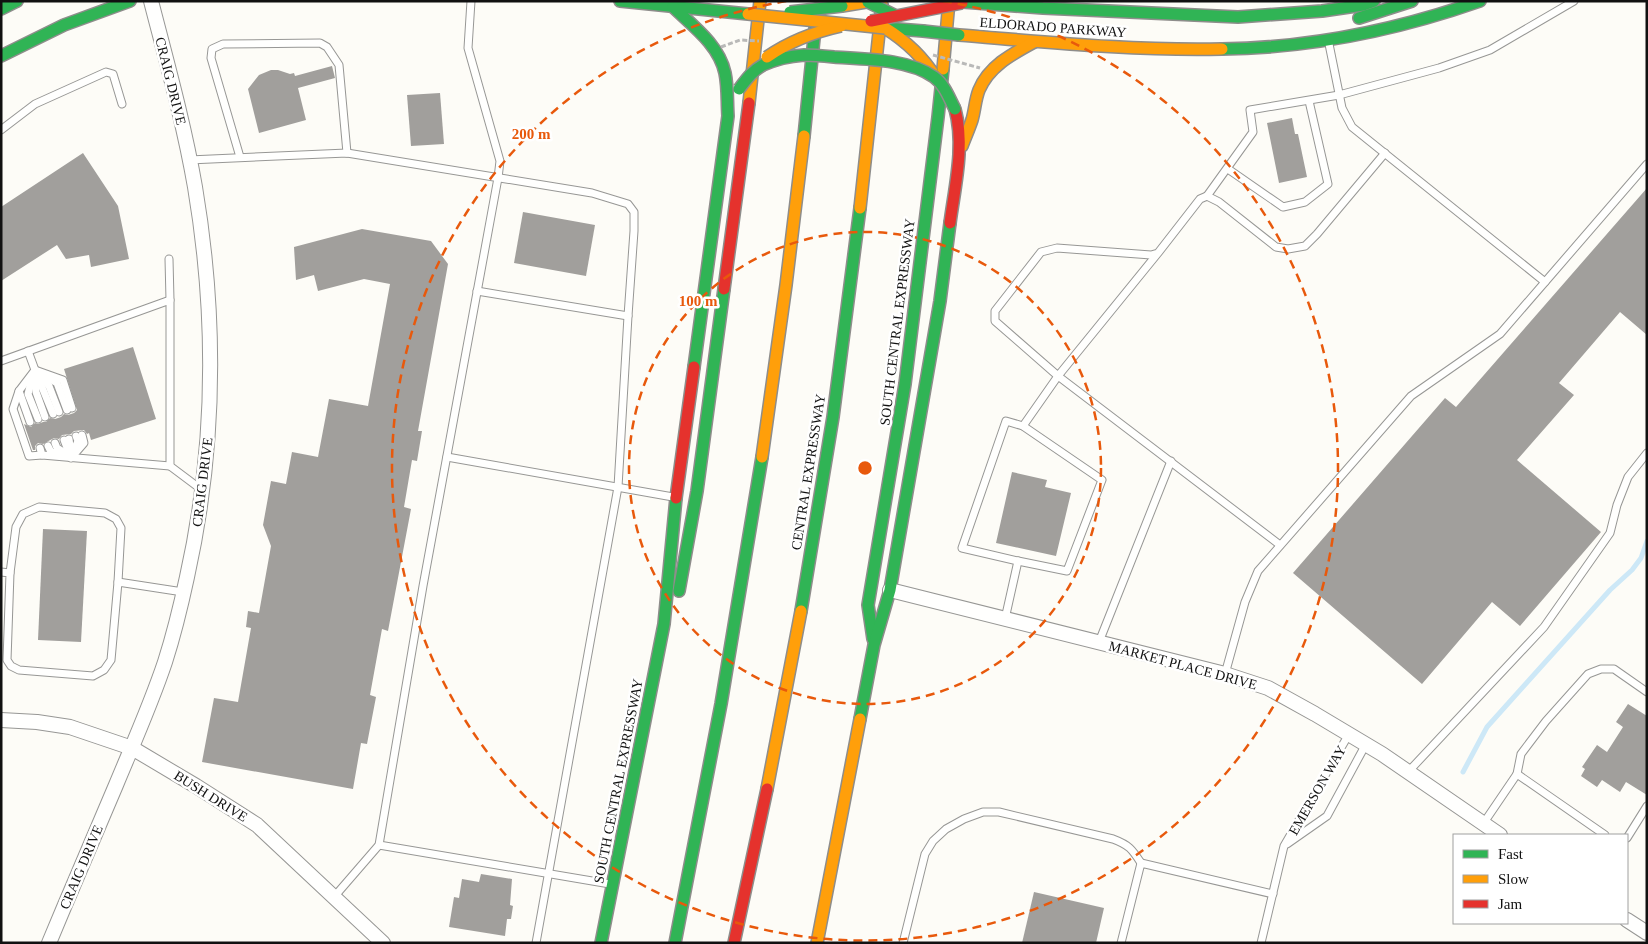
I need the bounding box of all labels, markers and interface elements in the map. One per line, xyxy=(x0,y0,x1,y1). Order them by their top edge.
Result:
street label: ELDORADO PARKWAY xyxy=(979,15,1127,40)
street label: CRAIG DRIVE xyxy=(152,36,189,127)
text: 200 m xyxy=(512,126,551,142)
street label: SOUTH CENTRAL EXPRESSWAY xyxy=(877,218,918,426)
text: 100 m xyxy=(679,293,718,309)
street label: CENTRAL EXPRESSWAY xyxy=(789,393,828,551)
street label: CRAIG DRIVE xyxy=(190,437,215,528)
centre of rings xyxy=(856,459,874,477)
street label: MARKET PLACE DRIVE xyxy=(1107,638,1259,693)
street label: SOUTH CENTRAL EXPRESSWAY xyxy=(591,677,646,885)
street label: EMERSON WAY xyxy=(1286,743,1349,838)
street label: BUSH DRIVE xyxy=(171,768,250,825)
street label: CRAIG DRIVE xyxy=(57,823,106,911)
legend xyxy=(1453,834,1628,924)
text: Fast xyxy=(1498,846,1524,862)
text: Slow xyxy=(1498,871,1529,887)
text: Jam xyxy=(1498,896,1522,912)

